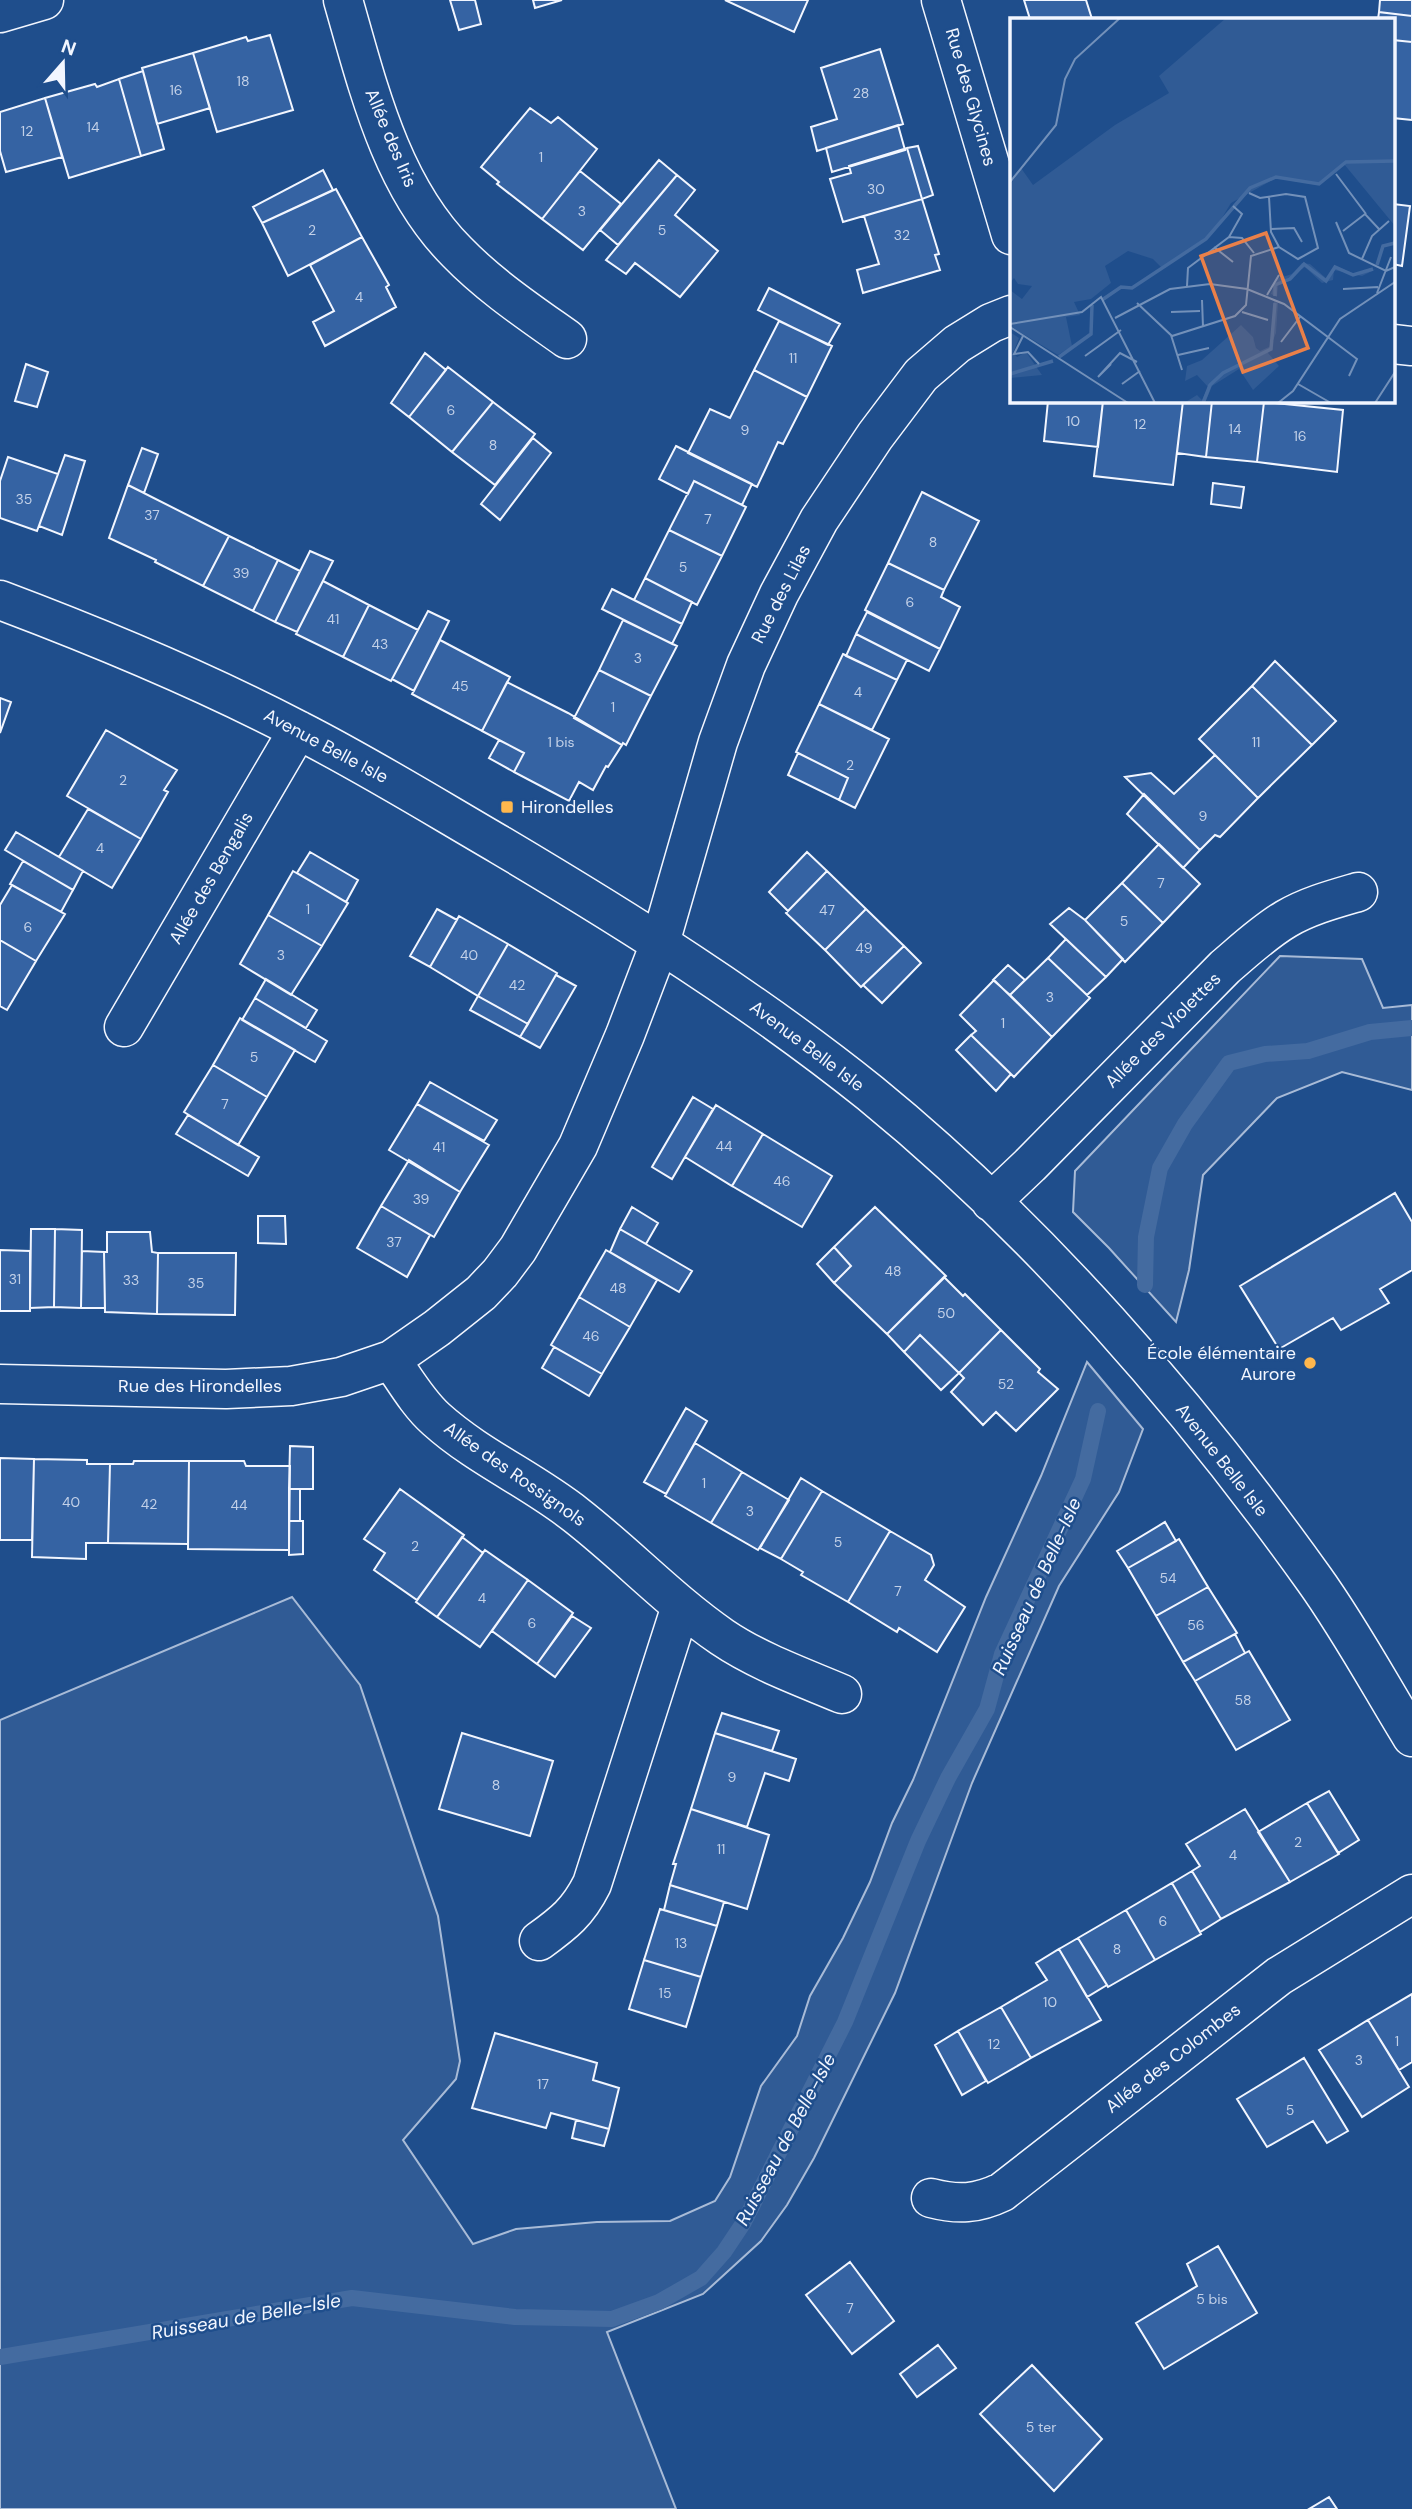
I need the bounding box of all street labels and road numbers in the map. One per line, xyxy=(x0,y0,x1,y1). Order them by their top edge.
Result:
street label: Rue des Glycines xyxy=(940,25,1002,169)
street label: Allée des Iris xyxy=(359,85,423,191)
street label: Rue des Lilas xyxy=(746,540,816,648)
street label: Avenue Belle Isle xyxy=(260,703,392,789)
street label: Allée des Bengalis xyxy=(163,807,259,949)
street label: Allée des Violettes xyxy=(1100,967,1226,1093)
street label: Avenue Belle Isle xyxy=(745,995,869,1097)
street label: Rue des Hirondelles xyxy=(118,1374,282,1398)
street label: Avenue Belle Isle xyxy=(1170,1398,1274,1522)
street label: Allée des Rossignols xyxy=(439,1416,591,1532)
street label: Allée des Colombes xyxy=(1100,1998,1246,2118)

